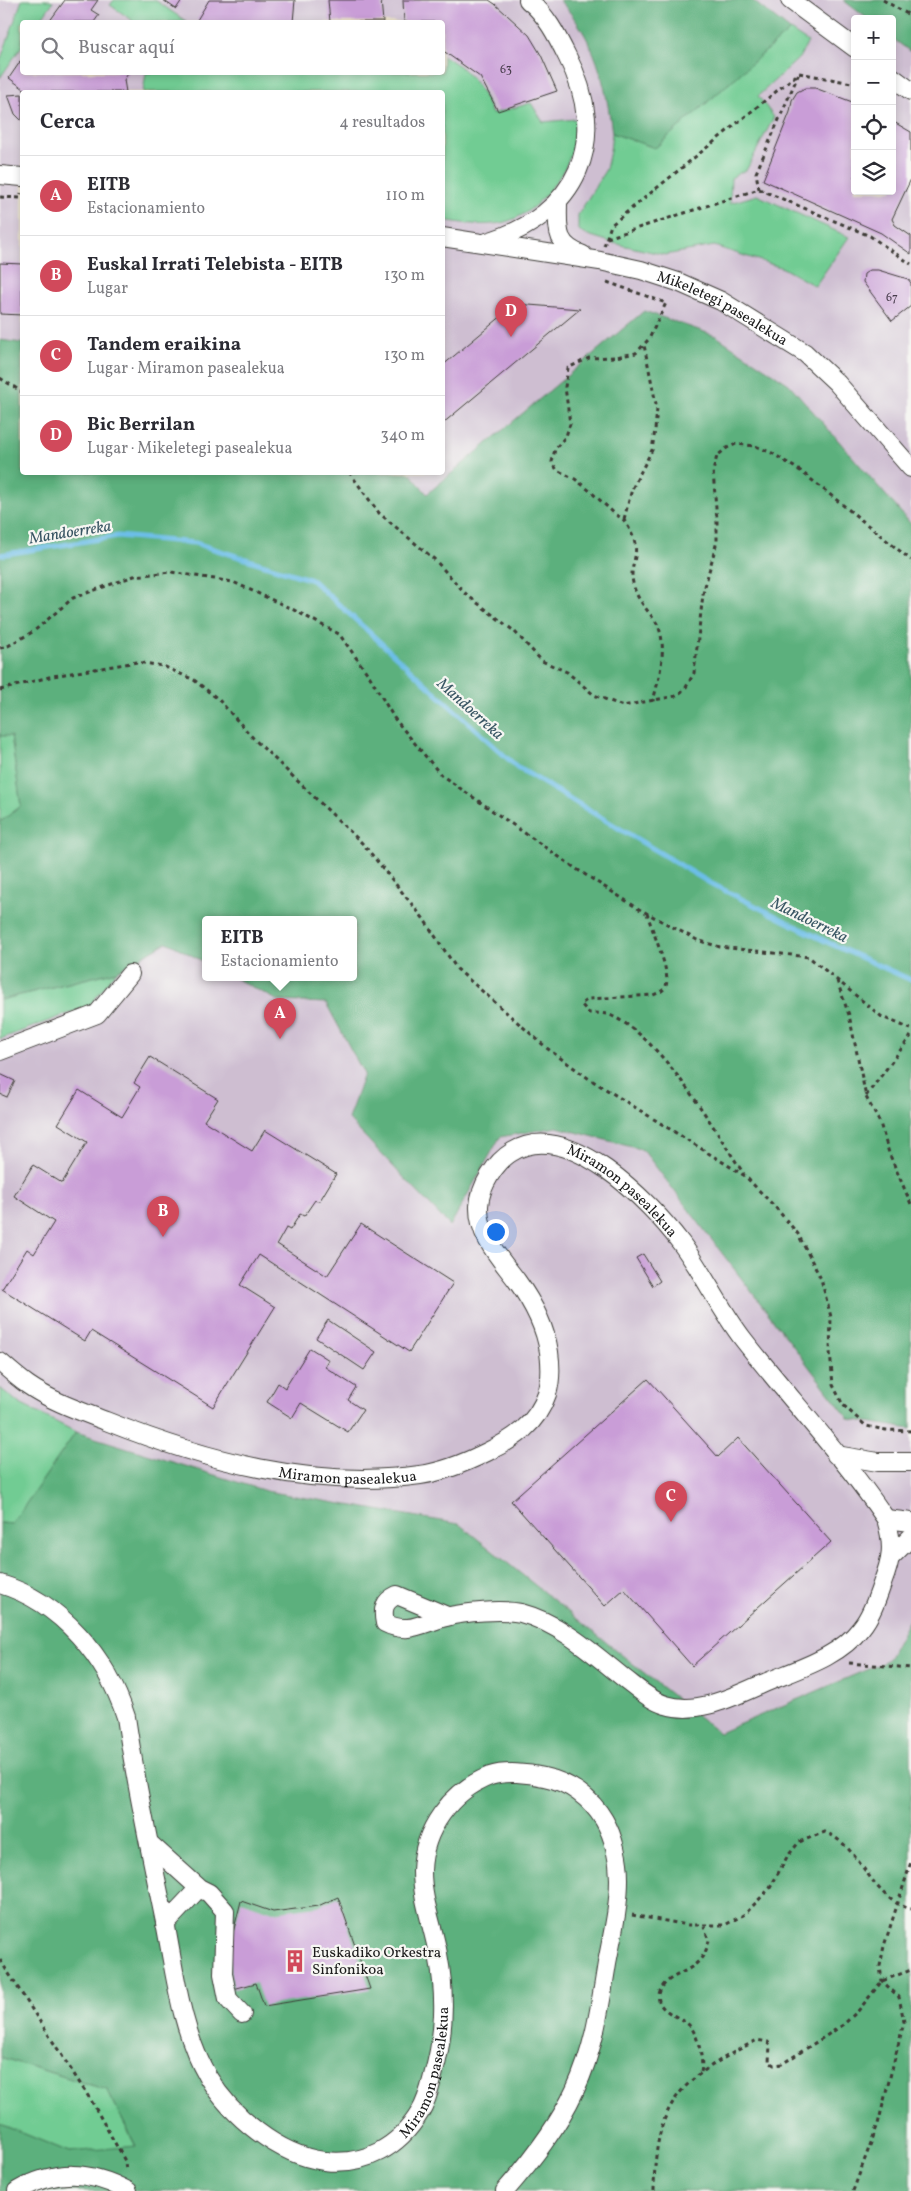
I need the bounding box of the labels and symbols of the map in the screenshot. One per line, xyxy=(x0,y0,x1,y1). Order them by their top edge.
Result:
house number: 63 xyxy=(500,62,512,78)
street label: Mikeletegi pasealekua xyxy=(654,267,791,352)
house number: 67 xyxy=(886,290,898,306)
pin: D xyxy=(495,296,527,337)
water label: Mandoerreka xyxy=(27,516,113,550)
water label: Mandoerreka xyxy=(431,673,508,746)
water label: Mandoerreka xyxy=(766,892,852,949)
pin: A xyxy=(264,998,296,1039)
street label: Miramon pasealekua xyxy=(563,1140,681,1242)
pin: B xyxy=(147,1196,179,1237)
your location xyxy=(483,1219,509,1245)
street label: Miramon pasealekua xyxy=(277,1463,418,1491)
pin: C xyxy=(655,1481,687,1522)
place label: Euskadiko Orkestra Sinfonikoa xyxy=(312,1943,441,1981)
building icon: Euskadiko Orkestra Sinfonikoa xyxy=(282,1948,308,1974)
street label: Miramon pasealekua xyxy=(395,2007,455,2144)

